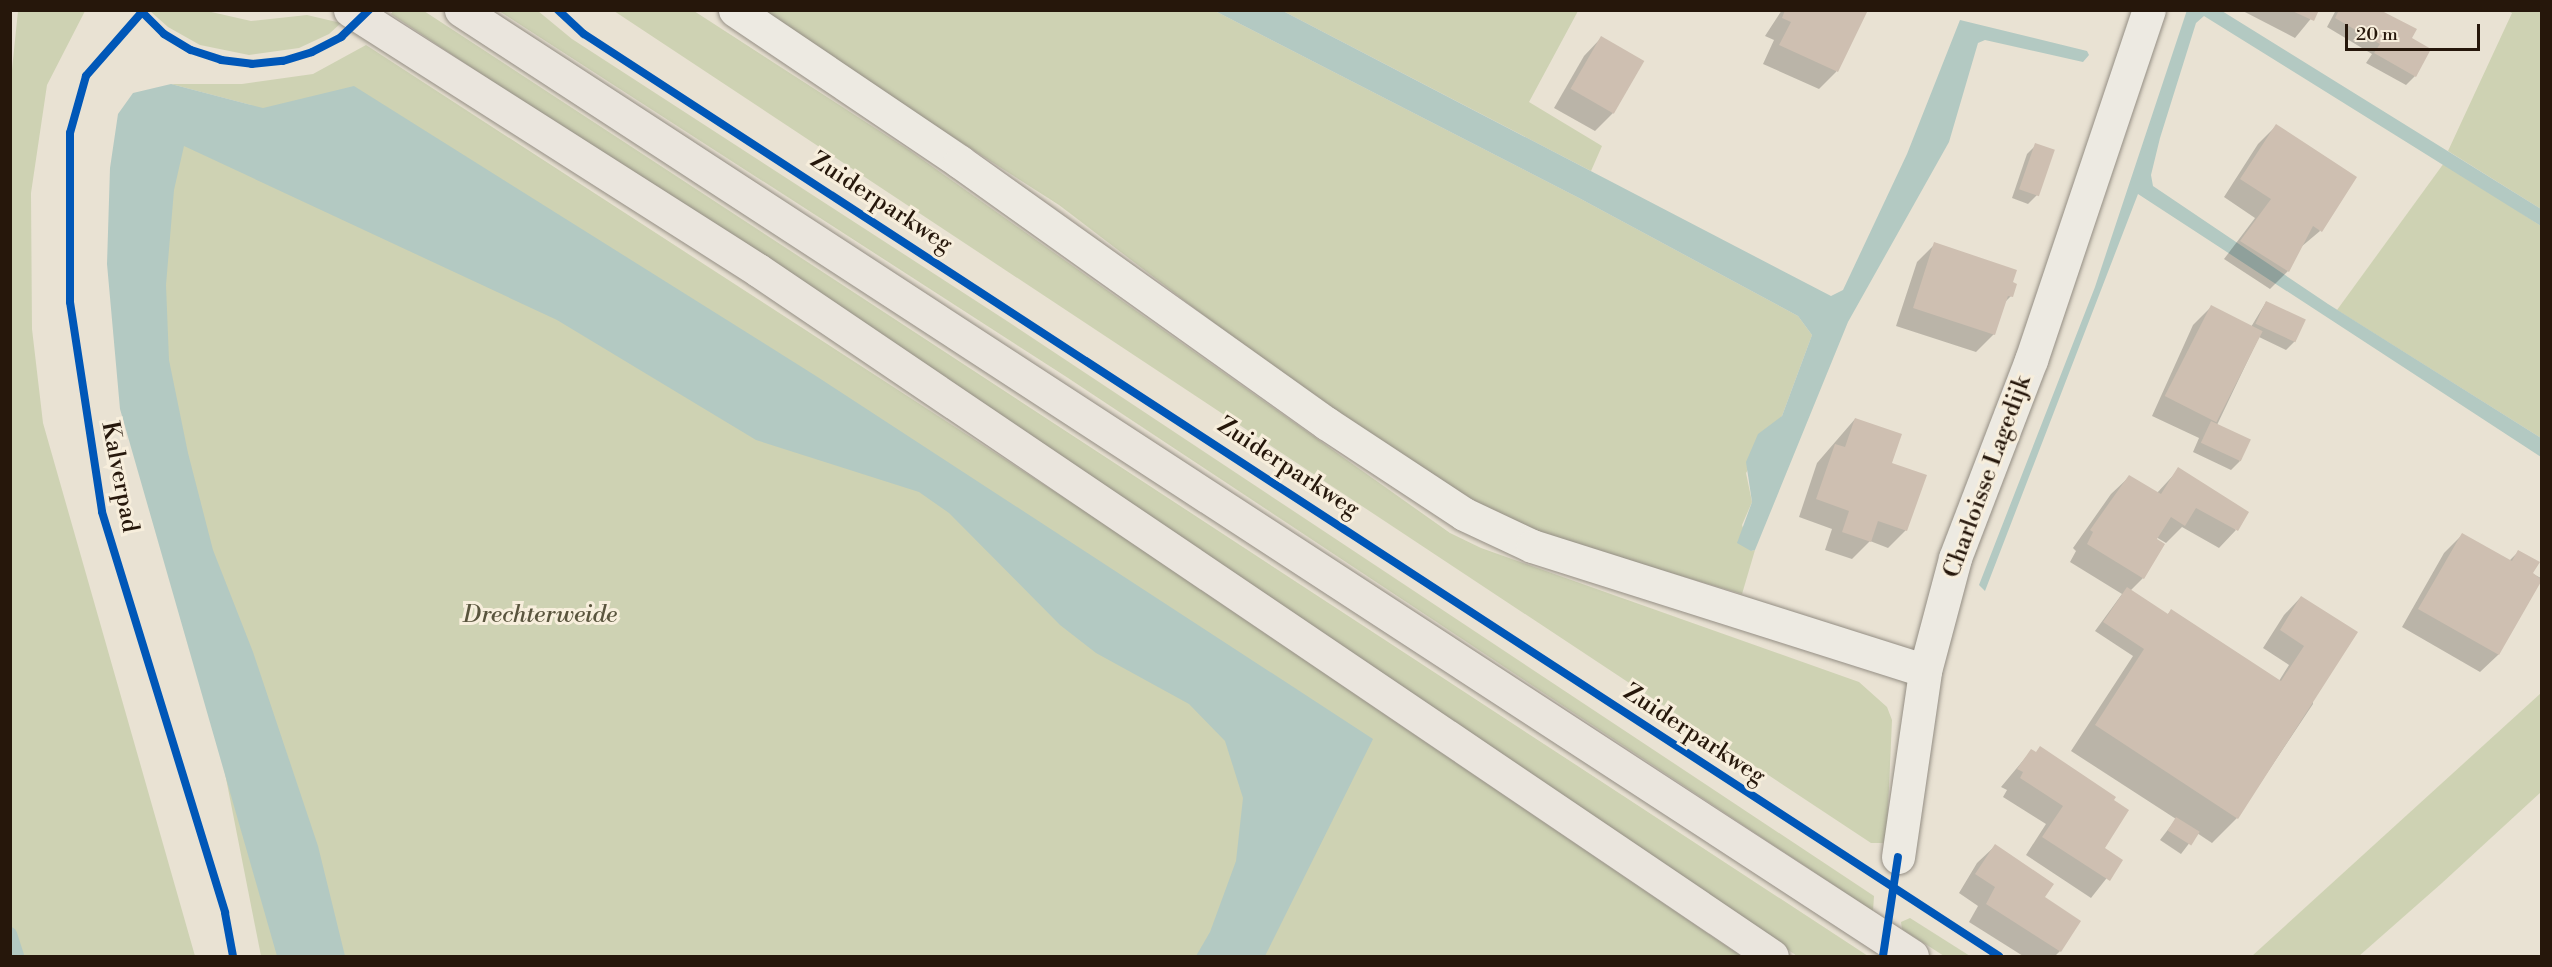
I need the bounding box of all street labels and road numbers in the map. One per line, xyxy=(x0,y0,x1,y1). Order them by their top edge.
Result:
street label: Zuiderparkweg xyxy=(805,146,957,260)
street label: Charloisse Lagedijk xyxy=(1938,372,2038,582)
street label: Zuiderparkweg xyxy=(1212,411,1364,525)
street label: Kalverpad xyxy=(94,419,144,535)
street label: Zuiderparkweg xyxy=(1618,678,1770,792)

